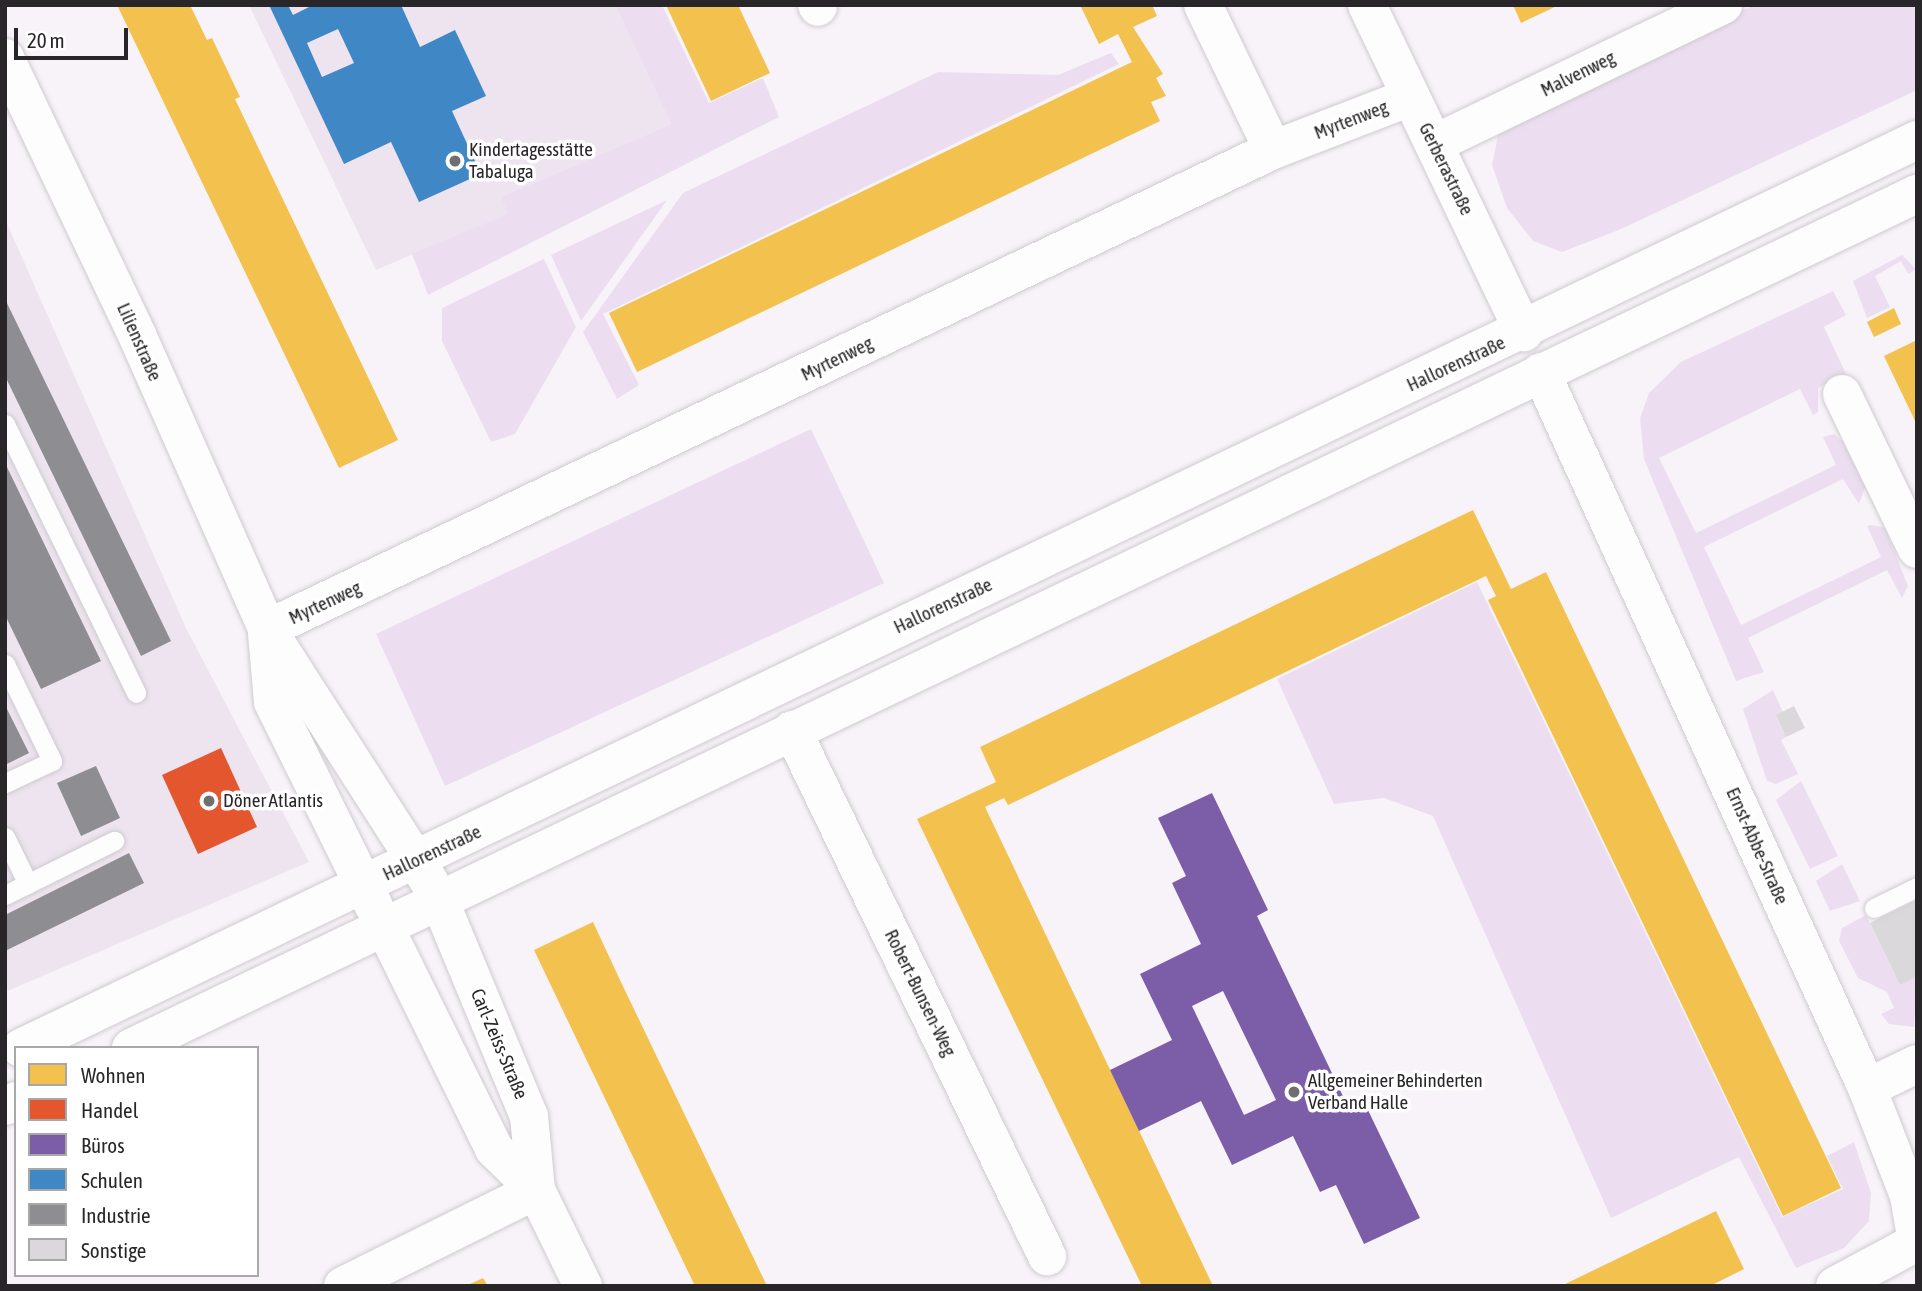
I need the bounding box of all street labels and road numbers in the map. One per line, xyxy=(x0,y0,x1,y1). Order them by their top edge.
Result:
street label: Malvenweg xyxy=(1537,46,1619,102)
street label: Myrtenweg xyxy=(1311,96,1391,144)
street label: Gerberastraße xyxy=(1414,119,1478,219)
street label: Lilienstraße xyxy=(112,300,166,384)
street label: Hallorenstraße xyxy=(1403,331,1509,397)
street label: Myrtenweg xyxy=(797,332,877,386)
street label: Hallorenstraße xyxy=(890,573,996,639)
street label: Myrtenweg xyxy=(285,576,365,630)
street label: Ernst-Abbe-Straße xyxy=(1721,784,1793,908)
street label: Hallorenstraße xyxy=(379,820,485,886)
street label: Robert-Bunsen-Weg xyxy=(879,926,961,1060)
street label: Carl-Zeiss-Straße xyxy=(466,985,532,1103)

